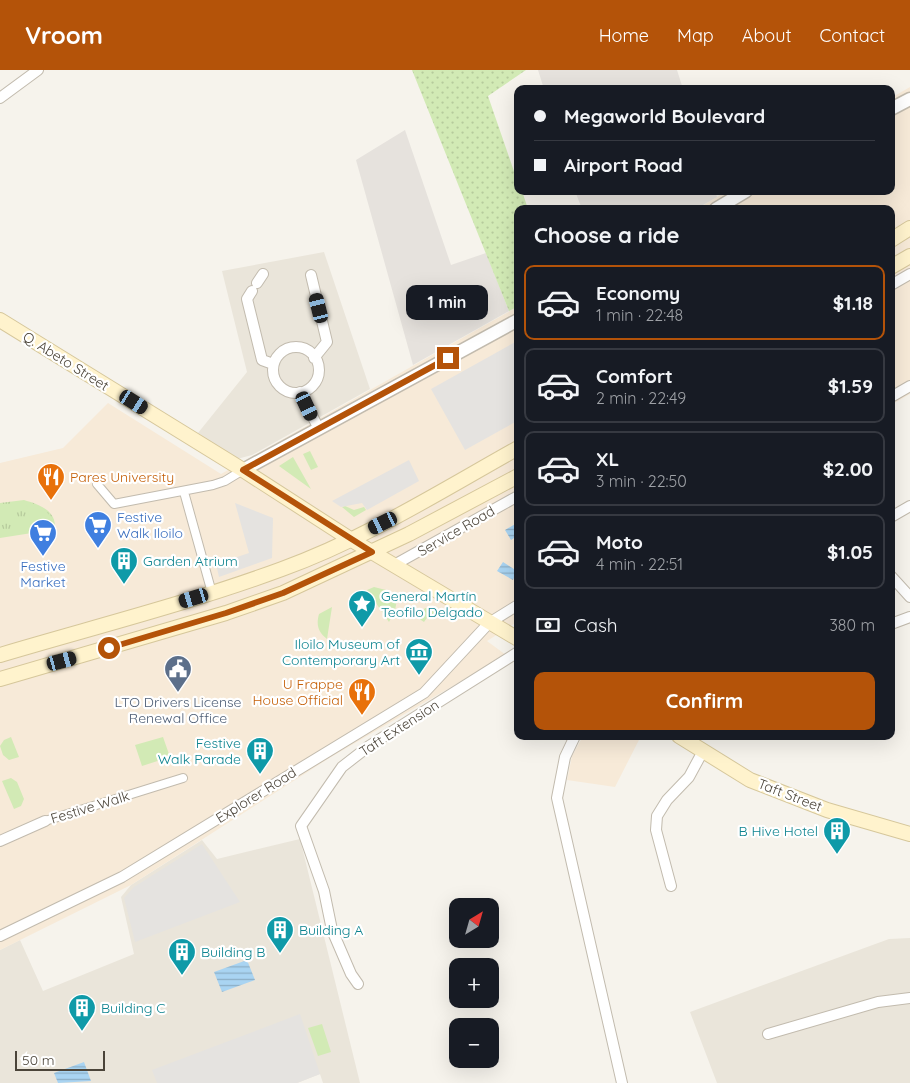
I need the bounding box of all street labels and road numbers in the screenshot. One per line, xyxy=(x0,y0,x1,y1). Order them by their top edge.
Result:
street label: Q. Abeto Street xyxy=(20,327,112,395)
street label: Service Road xyxy=(414,502,498,560)
street label: Taft Extension xyxy=(356,696,442,760)
street label: Explorer Road xyxy=(212,763,300,827)
street label: Taft Street xyxy=(755,775,825,816)
street label: Festive Walk xyxy=(48,786,132,828)

